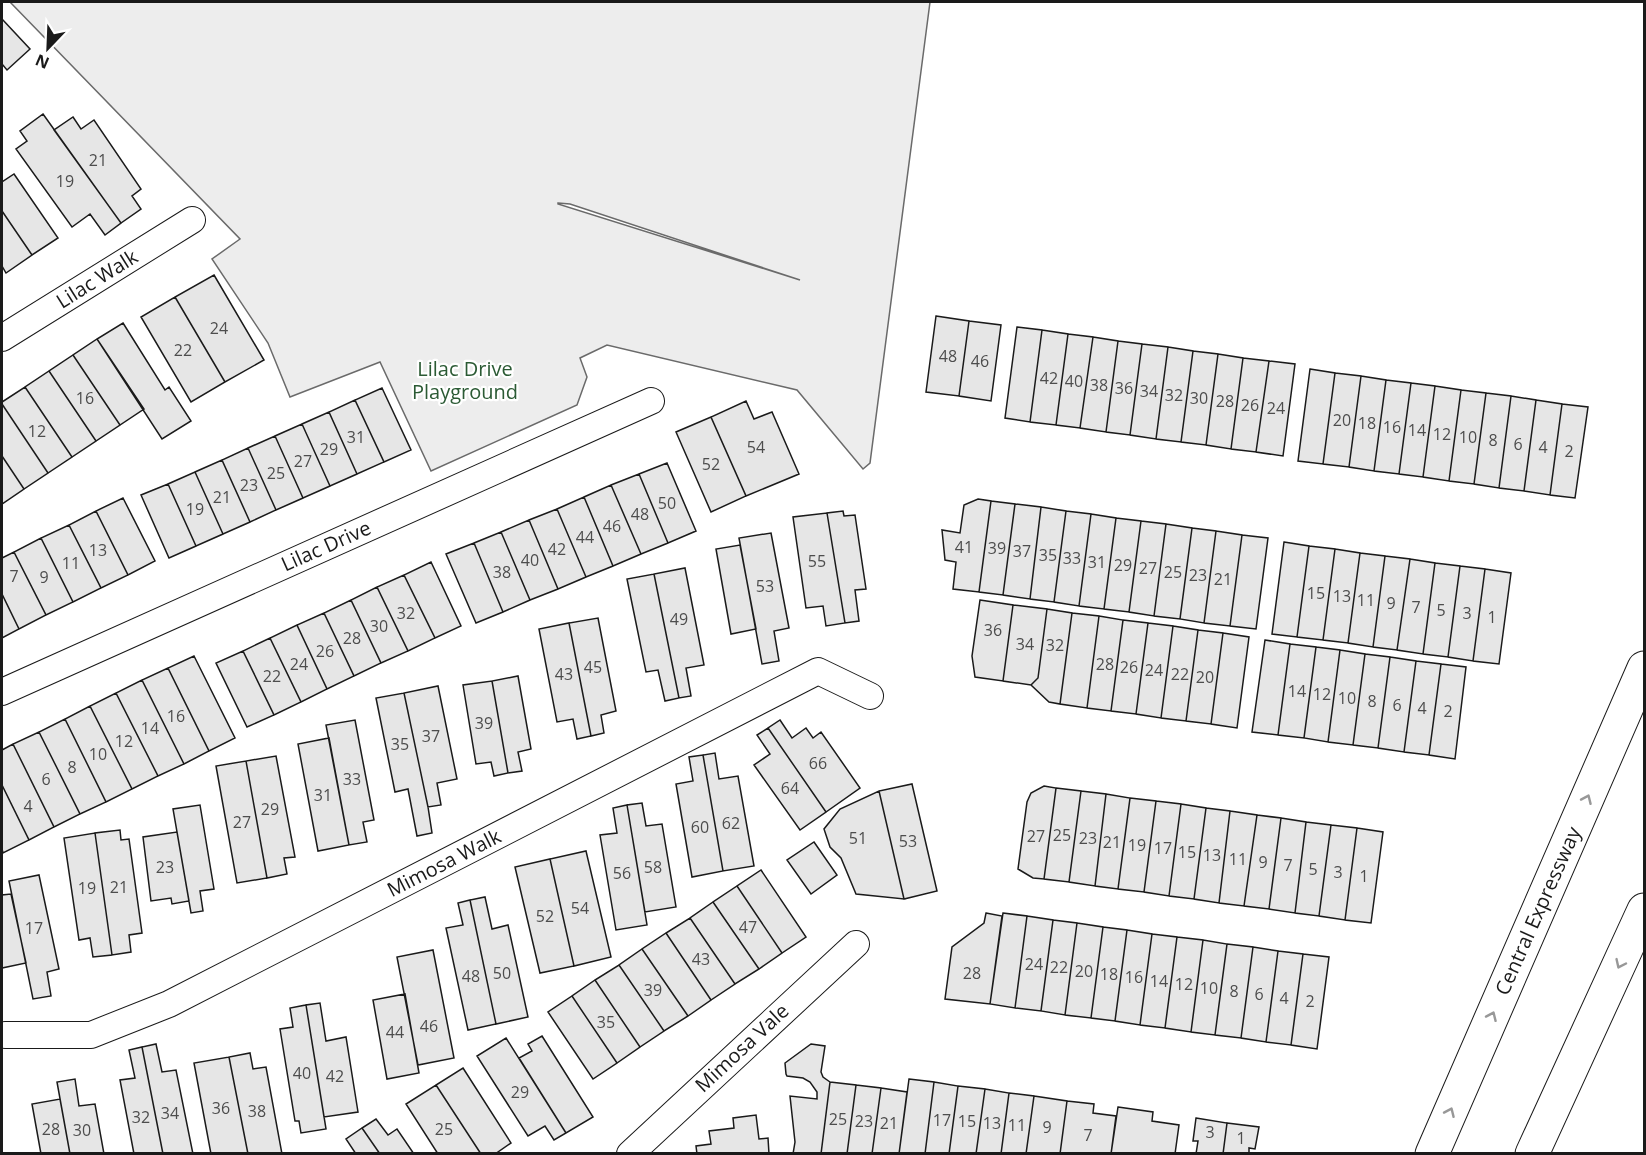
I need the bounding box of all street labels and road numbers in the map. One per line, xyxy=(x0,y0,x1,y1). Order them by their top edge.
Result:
street label: Lilac Walk xyxy=(51,243,143,314)
street label: Lilac Drive xyxy=(277,514,375,577)
street label: Central Expressway xyxy=(1488,821,1587,999)
street label: Mimosa Walk xyxy=(382,822,506,903)
street label: Mimosa Vale xyxy=(689,997,794,1098)

